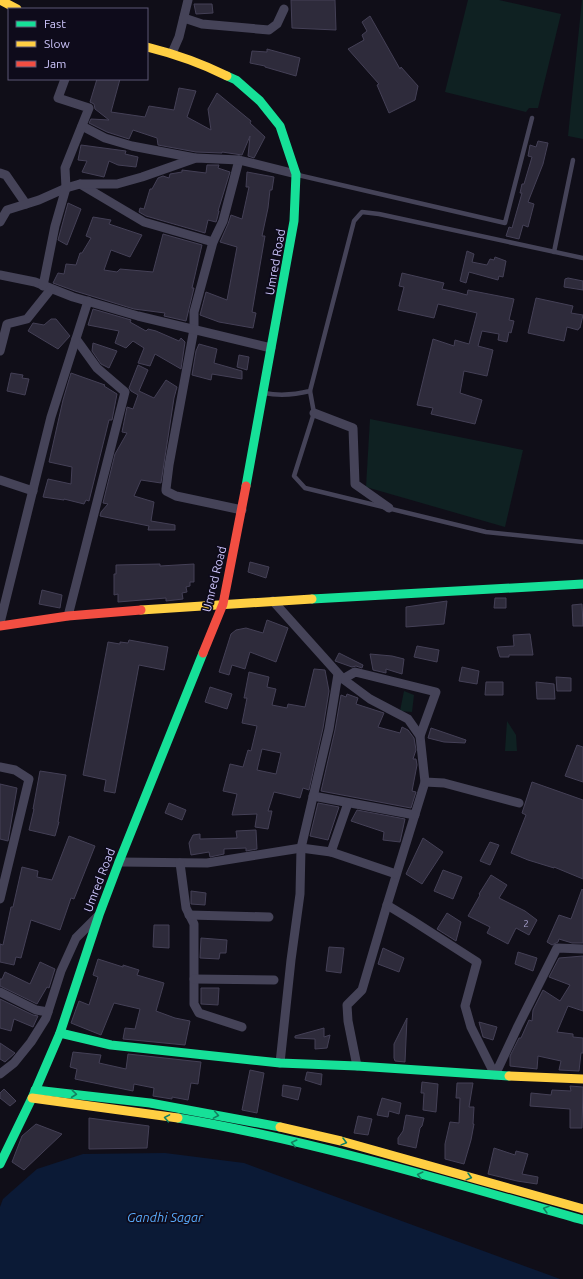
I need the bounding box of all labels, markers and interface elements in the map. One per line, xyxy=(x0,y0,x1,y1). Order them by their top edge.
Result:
legend xyxy=(8,8,148,80)
text: Fast xyxy=(44,17,66,30)
text: Slow xyxy=(44,37,70,50)
text: Jam xyxy=(44,57,66,70)
street label: Umred Road xyxy=(263,228,287,296)
street label: Umred Road xyxy=(200,545,228,613)
street label: Umred Road xyxy=(81,846,117,914)
house number: 2 xyxy=(523,918,529,929)
one-way arrow xyxy=(71,1089,77,1098)
one-way arrow xyxy=(213,1110,220,1119)
one-way arrow xyxy=(164,1114,170,1122)
one-way arrow xyxy=(340,1137,347,1146)
one-way arrow xyxy=(291,1139,297,1147)
one-way arrow xyxy=(417,1171,424,1180)
one-way arrow xyxy=(465,1172,472,1181)
one-way arrow xyxy=(542,1205,549,1214)
water label: Gandhi Sagar xyxy=(127,1210,204,1224)

